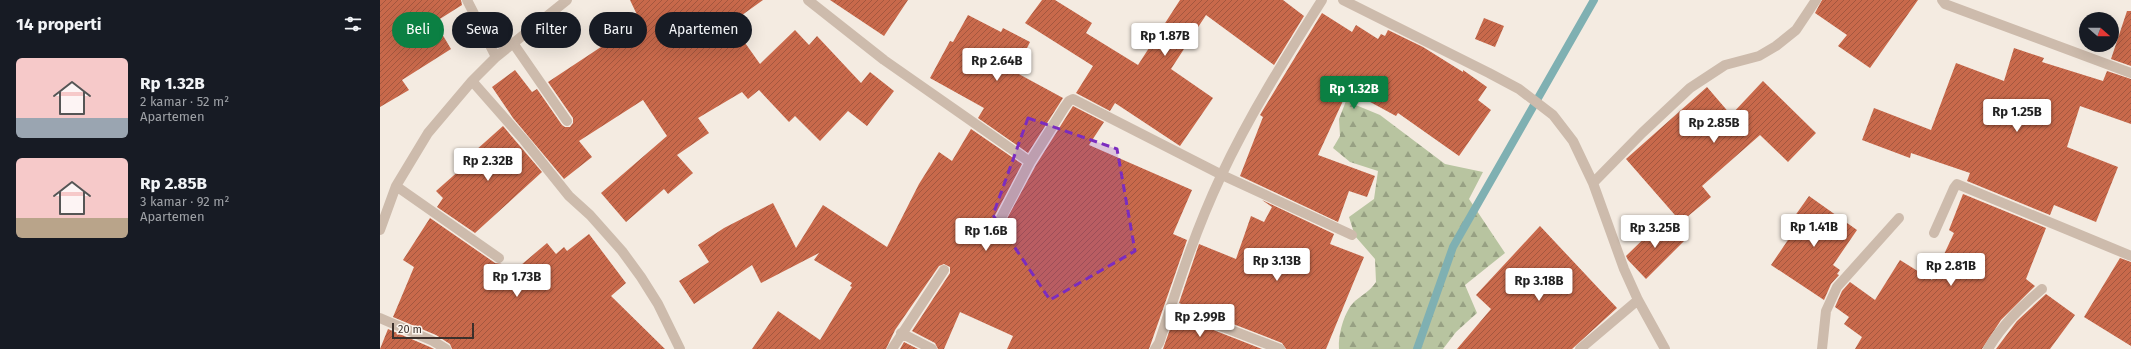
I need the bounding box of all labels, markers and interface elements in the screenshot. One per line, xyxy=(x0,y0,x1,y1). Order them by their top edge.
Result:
chip: Beli xyxy=(392,12,444,48)
chip: Sewa xyxy=(452,12,513,48)
chip: Filter xyxy=(521,12,581,48)
chip: Baru xyxy=(589,12,647,48)
chip: Apartemen xyxy=(655,12,752,48)
north arrow xyxy=(2079,12,2119,52)
map controls xyxy=(2079,12,2119,52)
icon: filters xyxy=(342,13,364,35)
text: 14 properti xyxy=(16,14,102,35)
pin: Rp 1.87B xyxy=(1124,23,1206,57)
text: Rp 1.87B xyxy=(1140,28,1190,43)
pin: Rp 2.64B xyxy=(956,48,1038,82)
text: Rp 2.64B xyxy=(971,53,1023,68)
text: Rp 1.32B xyxy=(140,73,205,94)
icon: home xyxy=(48,74,96,122)
pin: Rp 1.32B xyxy=(1313,76,1395,110)
text: Rp 1.32B xyxy=(1329,81,1379,96)
text: 2 kamar · 52 m² xyxy=(140,94,229,109)
pin: Rp 1.25B xyxy=(1976,99,2058,133)
text: Rp 1.25B xyxy=(1992,104,2042,119)
text: Apartemen xyxy=(140,109,205,124)
pin: Rp 2.85B xyxy=(1673,110,1755,144)
text: Rp 2.85B xyxy=(1688,115,1740,130)
pin: Rp 2.32B xyxy=(447,148,529,182)
text: Rp 2.32B xyxy=(463,153,513,168)
text: Rp 2.85B xyxy=(140,173,207,194)
icon: home xyxy=(48,174,96,222)
text: 3 kamar · 92 m² xyxy=(140,194,229,209)
text: Apartemen xyxy=(140,209,205,224)
pin: Rp 1.41B xyxy=(1773,214,1855,248)
pin: Rp 3.25B xyxy=(1614,215,1696,249)
pin: Rp 1.6B xyxy=(949,218,1023,252)
text: Rp 1.41B xyxy=(1790,219,1838,234)
text: Rp 3.25B xyxy=(1630,220,1680,235)
text: Rp 1.6B xyxy=(964,223,1008,238)
pin: Rp 3.13B xyxy=(1236,248,1318,282)
text: Rp 3.13B xyxy=(1253,253,1301,268)
pin: Rp 2.81B xyxy=(1910,253,1992,287)
text: Rp 2.81B xyxy=(1926,258,1976,273)
pin: Rp 1.73B xyxy=(476,264,558,298)
pin: Rp 3.18B xyxy=(1498,268,1580,302)
text: Rp 1.73B xyxy=(493,269,541,284)
text: Rp 3.18B xyxy=(1514,273,1564,288)
pin: Rp 2.99B xyxy=(1159,304,1241,338)
text: Rp 2.99B xyxy=(1175,309,1226,324)
scale bar xyxy=(392,321,474,340)
text: 20 m xyxy=(398,323,422,336)

